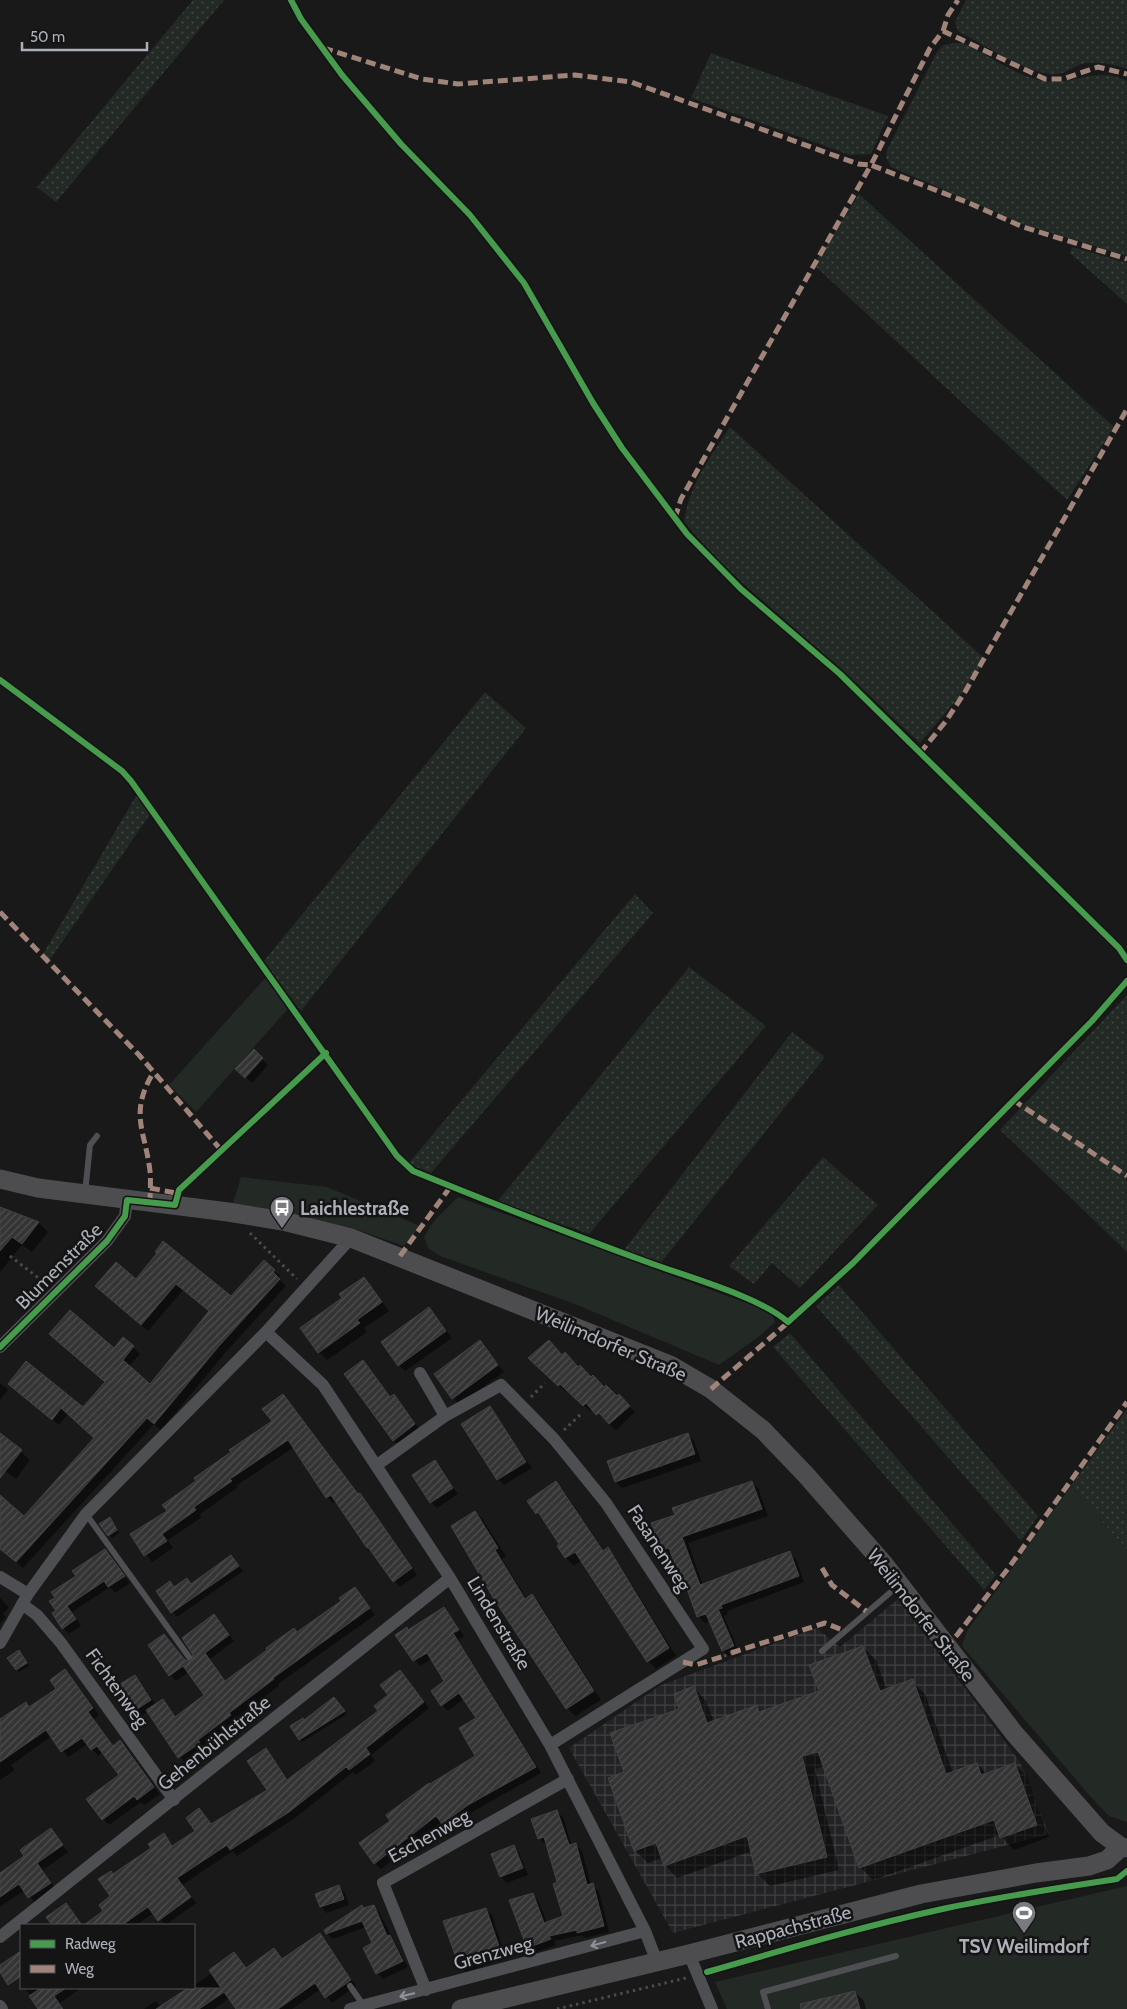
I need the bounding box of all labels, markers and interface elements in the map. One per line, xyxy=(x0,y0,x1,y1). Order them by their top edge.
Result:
scale bar xyxy=(22,20,148,52)
text: 50 m xyxy=(30,28,65,46)
bus stop icon: Laichlestraße xyxy=(269,1195,295,1229)
place label: Laichlestraße xyxy=(300,1197,409,1220)
street label: Blumenstraße xyxy=(11,1218,107,1314)
street label: Weilimdorfer Straße xyxy=(532,1302,690,1386)
street label: Fasanenweg xyxy=(622,1500,696,1596)
street label: Weilimdorfer Straße xyxy=(862,1544,980,1686)
street label: Lindenstraße xyxy=(462,1572,536,1674)
street label: Fichtenweg xyxy=(81,1644,154,1732)
street label: Gehenbühlstraße xyxy=(153,1690,275,1795)
street label: Eschenweg xyxy=(384,1804,475,1868)
street label: Rappachstraße xyxy=(732,1900,854,1954)
sports icon: TSV Weilimdorf xyxy=(1011,1900,1037,1934)
legend xyxy=(20,1924,195,1989)
street label: Grenzweg xyxy=(451,1931,535,1975)
text: Radweg xyxy=(65,1935,116,1953)
place label: TSV Weilimdorf xyxy=(959,1935,1090,1958)
one-way arrow xyxy=(591,1940,607,1949)
text: Weg xyxy=(65,1960,94,1978)
one-way arrow xyxy=(400,1991,416,2000)

